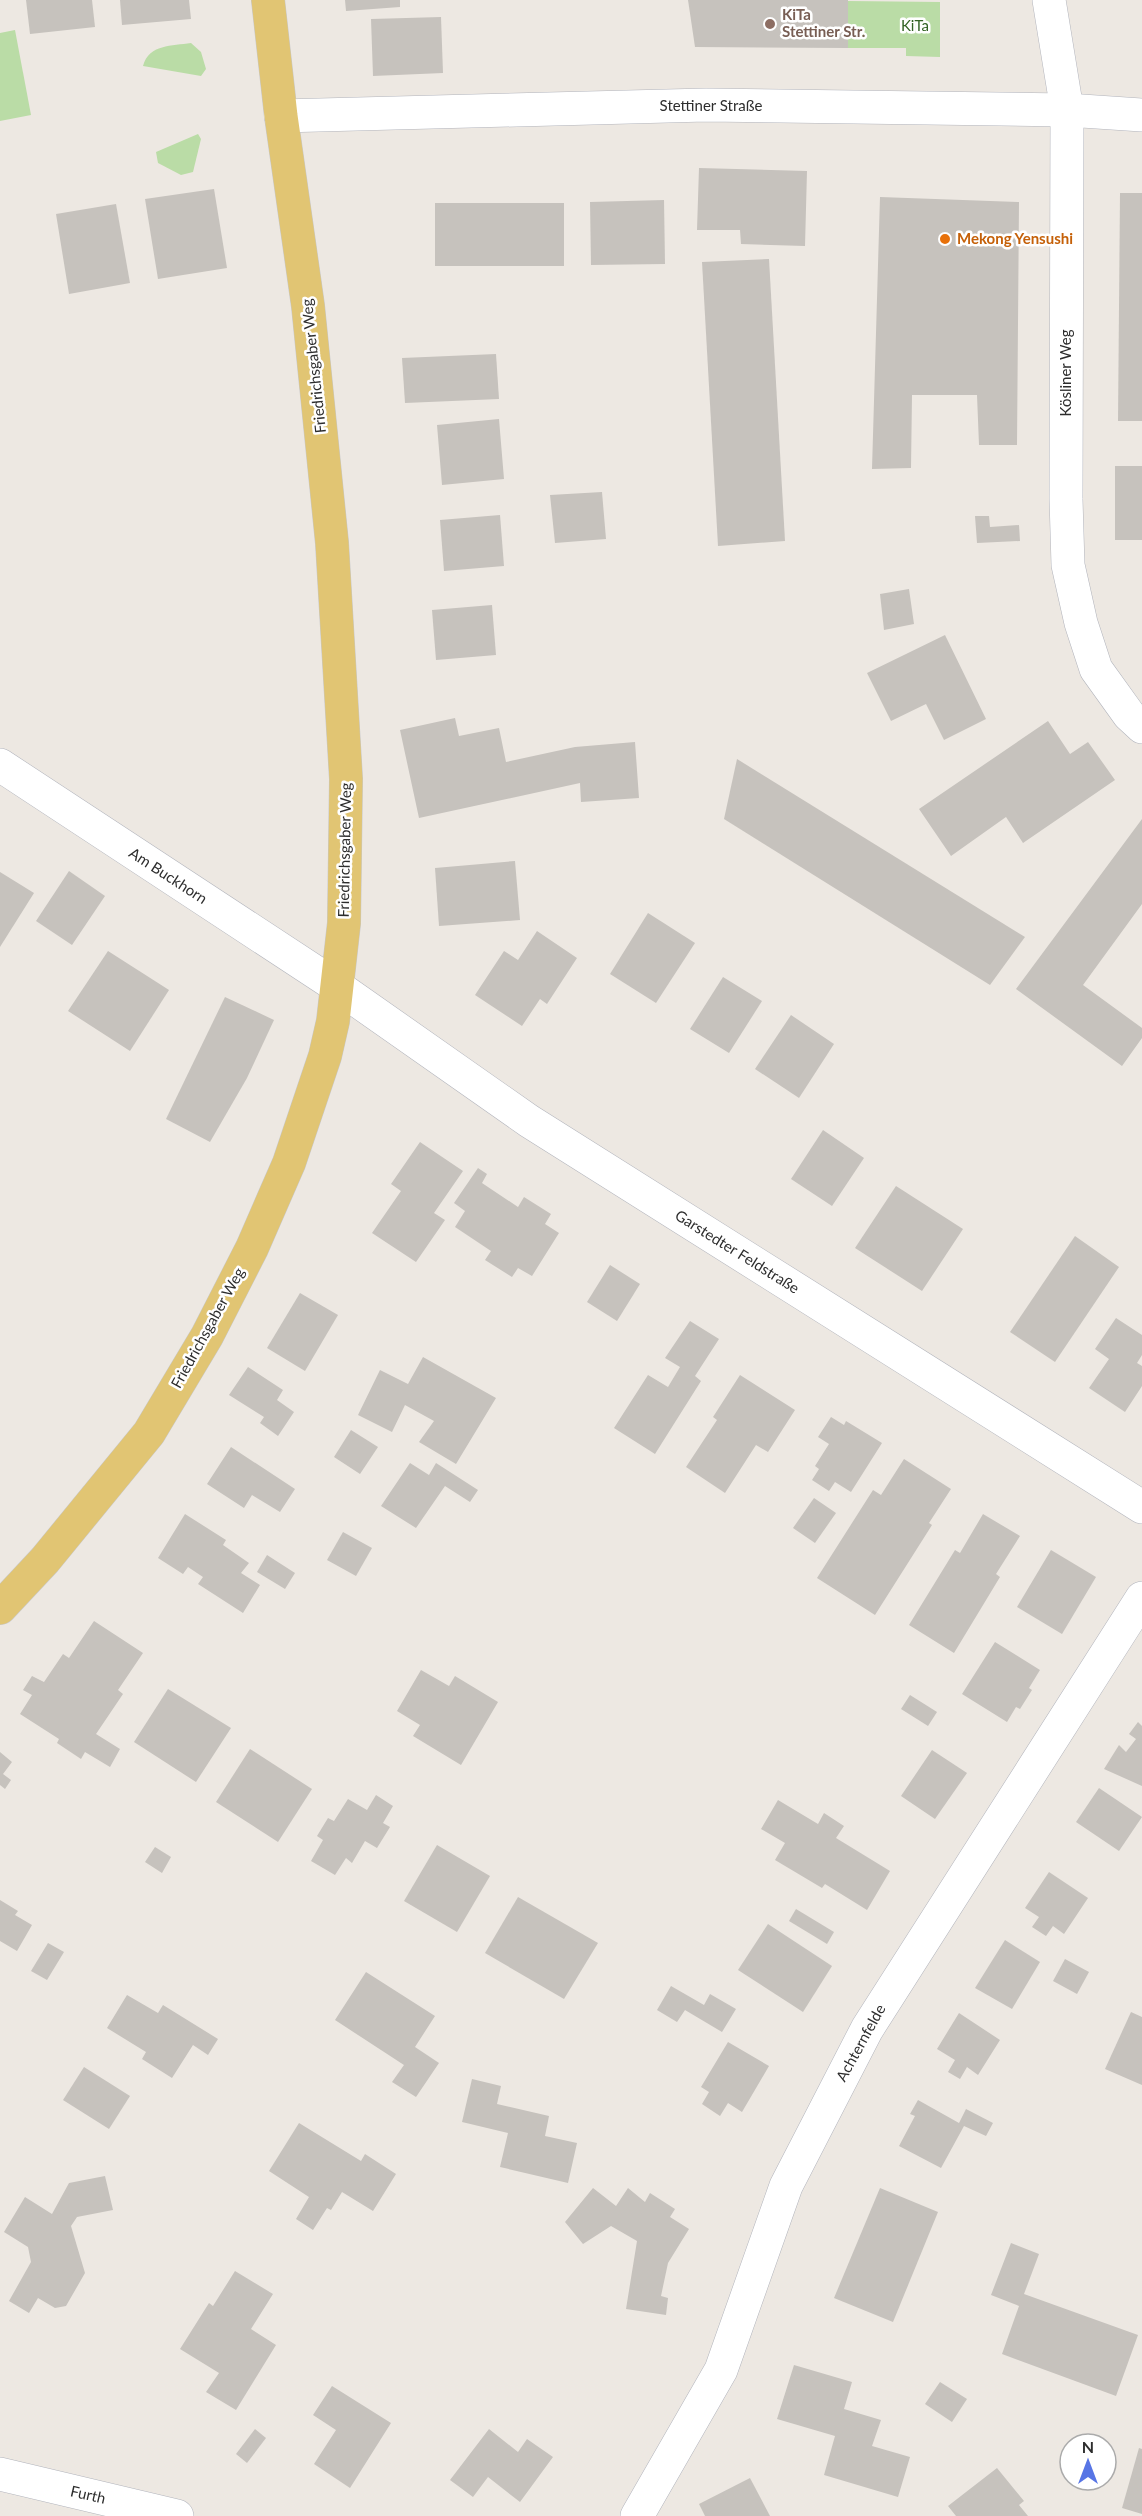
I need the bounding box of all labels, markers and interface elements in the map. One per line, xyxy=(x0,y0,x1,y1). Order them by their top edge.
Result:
place label: KiTa Stettiner Str. xyxy=(782,5,865,40)
park label: KiTa xyxy=(901,16,929,34)
marker: KiTa Stettiner Str. xyxy=(763,17,777,31)
street label: Stettiner Straße xyxy=(660,96,762,114)
place label: Mekong Yensushi xyxy=(957,229,1073,247)
marker: Mekong Yensushi xyxy=(938,232,952,246)
street label: Friedrichsgaber Weg xyxy=(297,298,329,434)
street label: Kösliner Weg xyxy=(1056,329,1074,416)
street label: Friedrichsgaber Weg xyxy=(334,782,354,918)
street label: Am Buckhorn xyxy=(126,843,211,907)
street label: Garstedter Feldstraße xyxy=(672,1206,803,1297)
street label: Friedrichsgaber Weg xyxy=(167,1264,248,1391)
street label: Achternfelde xyxy=(832,2001,889,2084)
north arrow xyxy=(1058,2432,1118,2492)
text: N xyxy=(1082,2437,1094,2456)
street label: Furth xyxy=(69,2481,108,2507)

